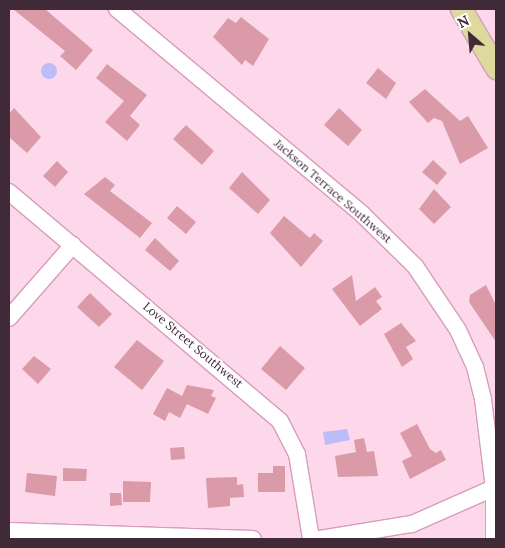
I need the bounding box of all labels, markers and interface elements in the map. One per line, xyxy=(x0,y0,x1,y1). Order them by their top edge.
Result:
north arrow xyxy=(445,10,495,60)
text: N xyxy=(454,11,472,32)
street label: Jackson Terrace Southwest xyxy=(271,136,395,246)
street label: Love Street Southwest xyxy=(140,299,246,391)

